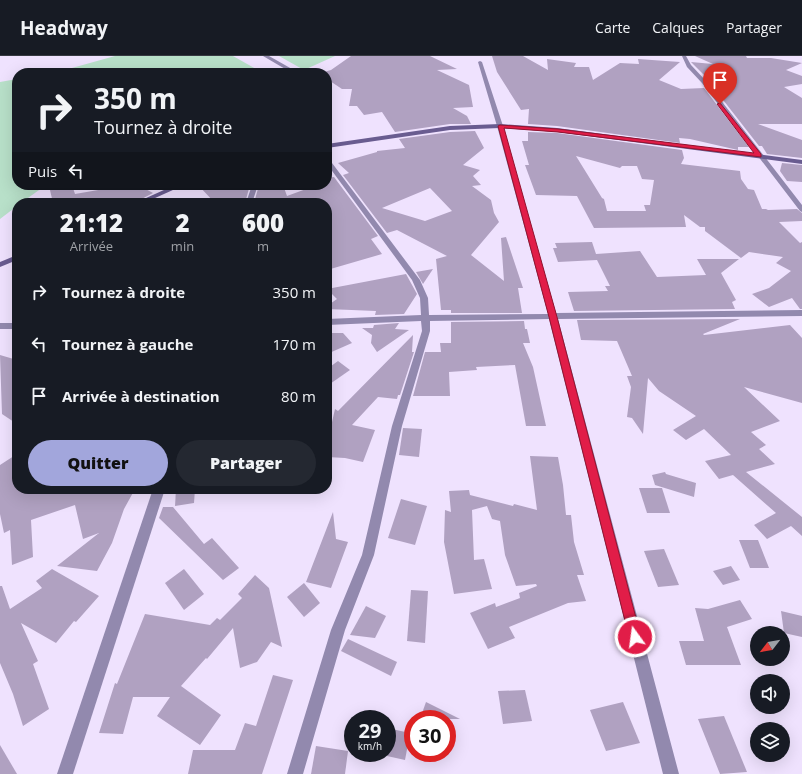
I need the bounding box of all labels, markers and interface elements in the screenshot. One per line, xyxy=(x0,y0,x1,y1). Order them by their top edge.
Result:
text: Headway xyxy=(20,15,108,41)
text: Carte xyxy=(595,18,630,37)
text: Calques xyxy=(652,18,704,37)
text: Partager xyxy=(726,18,782,37)
pin xyxy=(703,63,737,104)
icon: arrive xyxy=(709,69,731,91)
text: 350 m xyxy=(94,79,177,117)
icon: right xyxy=(28,84,80,136)
text: Tournez à droite xyxy=(94,115,232,139)
icon: left xyxy=(65,160,87,182)
text: Puis xyxy=(28,161,57,181)
text: 21:12 xyxy=(60,206,123,239)
text: 2 xyxy=(175,206,190,239)
text: 600 xyxy=(242,206,284,239)
text: Arrivée xyxy=(70,237,113,255)
text: min xyxy=(171,237,194,255)
text: m xyxy=(257,237,269,255)
icon: right xyxy=(28,281,50,303)
text: Tournez à droite xyxy=(62,282,185,302)
text: 350 m xyxy=(272,282,316,302)
icon: left xyxy=(28,333,50,355)
text: Tournez à gauche xyxy=(62,334,193,354)
text: 170 m xyxy=(272,334,316,354)
icon: arrive xyxy=(28,385,50,407)
text: Arrivée à destination xyxy=(62,386,220,406)
text: 80 m xyxy=(281,386,316,406)
button: Quitter xyxy=(28,440,168,486)
button: Partager xyxy=(176,440,316,486)
position arrow xyxy=(614,616,656,658)
north arrow xyxy=(750,626,790,666)
map controls xyxy=(750,626,790,762)
button: sound xyxy=(750,674,790,714)
speed limit sign: 30 xyxy=(404,710,456,762)
text: 29 xyxy=(359,717,381,744)
button: layers xyxy=(750,722,790,762)
text: km/h xyxy=(358,739,382,753)

